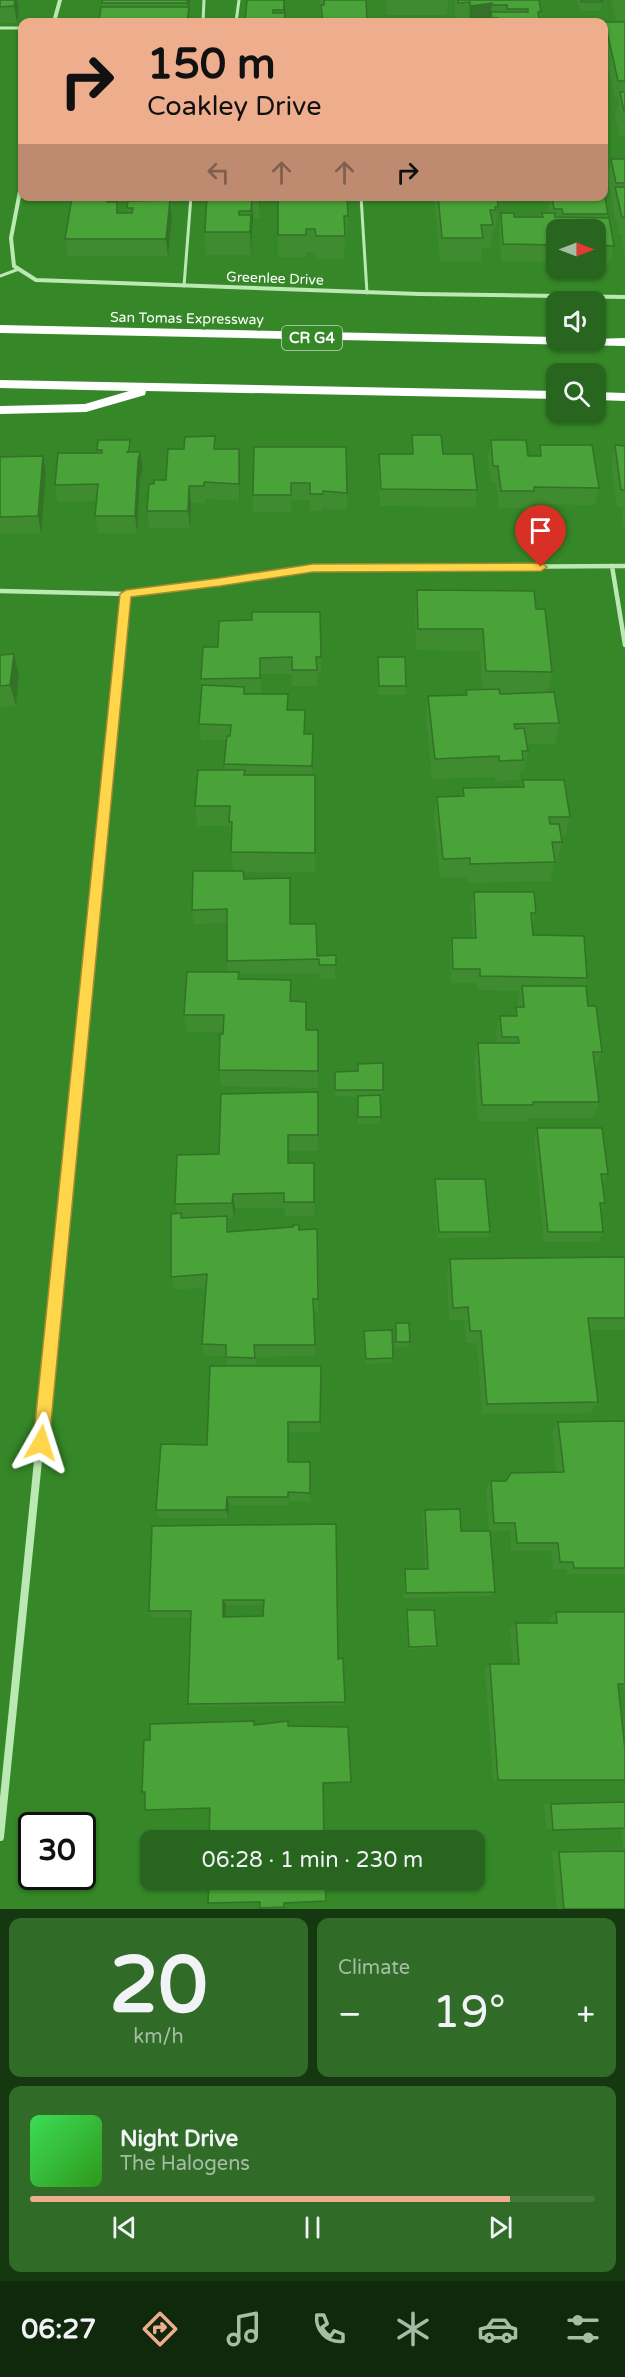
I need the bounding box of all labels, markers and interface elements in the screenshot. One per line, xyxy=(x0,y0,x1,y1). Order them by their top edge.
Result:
text: 150 m xyxy=(147,39,276,90)
icon: right xyxy=(48,42,126,120)
text: Coakley Drive xyxy=(147,90,322,123)
icon: left xyxy=(202,156,235,189)
icon: ahead xyxy=(265,156,298,189)
icon: ahead xyxy=(328,156,361,189)
icon: right xyxy=(391,156,424,189)
north arrow xyxy=(546,219,606,279)
map controls xyxy=(546,219,606,423)
street label: Greenlee Drive xyxy=(226,268,324,289)
button: sound xyxy=(546,291,606,351)
street label: San Tomas Expressway xyxy=(110,309,265,328)
road number: CR G4 xyxy=(282,326,342,350)
button: search xyxy=(546,363,606,423)
pin xyxy=(515,505,566,567)
icon: arrive xyxy=(524,514,557,547)
position arrow xyxy=(9,1411,73,1475)
speed limit sign: 30 xyxy=(18,1812,96,1890)
text: 06:28 · 1 min · 230 m xyxy=(202,1847,423,1873)
text: 20 xyxy=(110,1939,207,2033)
text: Climate xyxy=(338,1956,410,1980)
text: 19° xyxy=(432,1986,506,2040)
text: − xyxy=(338,1995,362,2034)
text: + xyxy=(576,1995,595,2034)
text: km/h xyxy=(133,2025,184,2049)
text: Night Drive xyxy=(120,2126,238,2152)
text: The Halogens xyxy=(120,2152,250,2176)
icon: previous xyxy=(108,2211,141,2244)
icon: pause xyxy=(296,2211,329,2244)
icon: next xyxy=(484,2211,517,2244)
icon: directions xyxy=(139,2308,181,2350)
icon: music xyxy=(223,2308,265,2350)
icon: phone xyxy=(308,2308,350,2350)
icon: climate xyxy=(392,2308,434,2350)
icon: car xyxy=(477,2308,519,2350)
icon: filters xyxy=(562,2308,604,2350)
text: 06:27 xyxy=(21,2313,96,2346)

